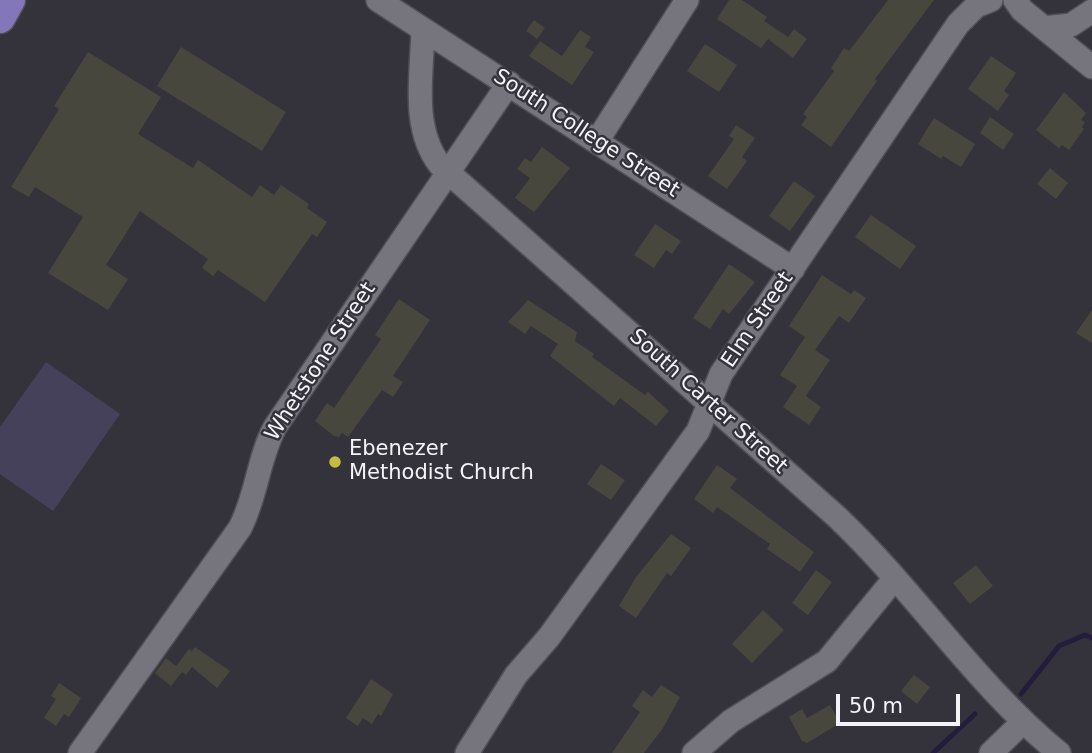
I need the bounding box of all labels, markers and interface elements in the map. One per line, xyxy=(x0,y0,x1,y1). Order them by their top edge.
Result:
street label: South College Street xyxy=(488,64,684,204)
street label: Elm Street xyxy=(717,267,799,373)
street label: Whetstone Street xyxy=(260,278,382,446)
street label: South Carter Street xyxy=(624,324,792,480)
place label: Ebenezer Methodist Church xyxy=(349,437,534,487)
marker: Ebenezer Methodist Church xyxy=(327,454,343,470)
scale bar xyxy=(840,680,964,724)
text: 50 m xyxy=(849,694,903,718)

